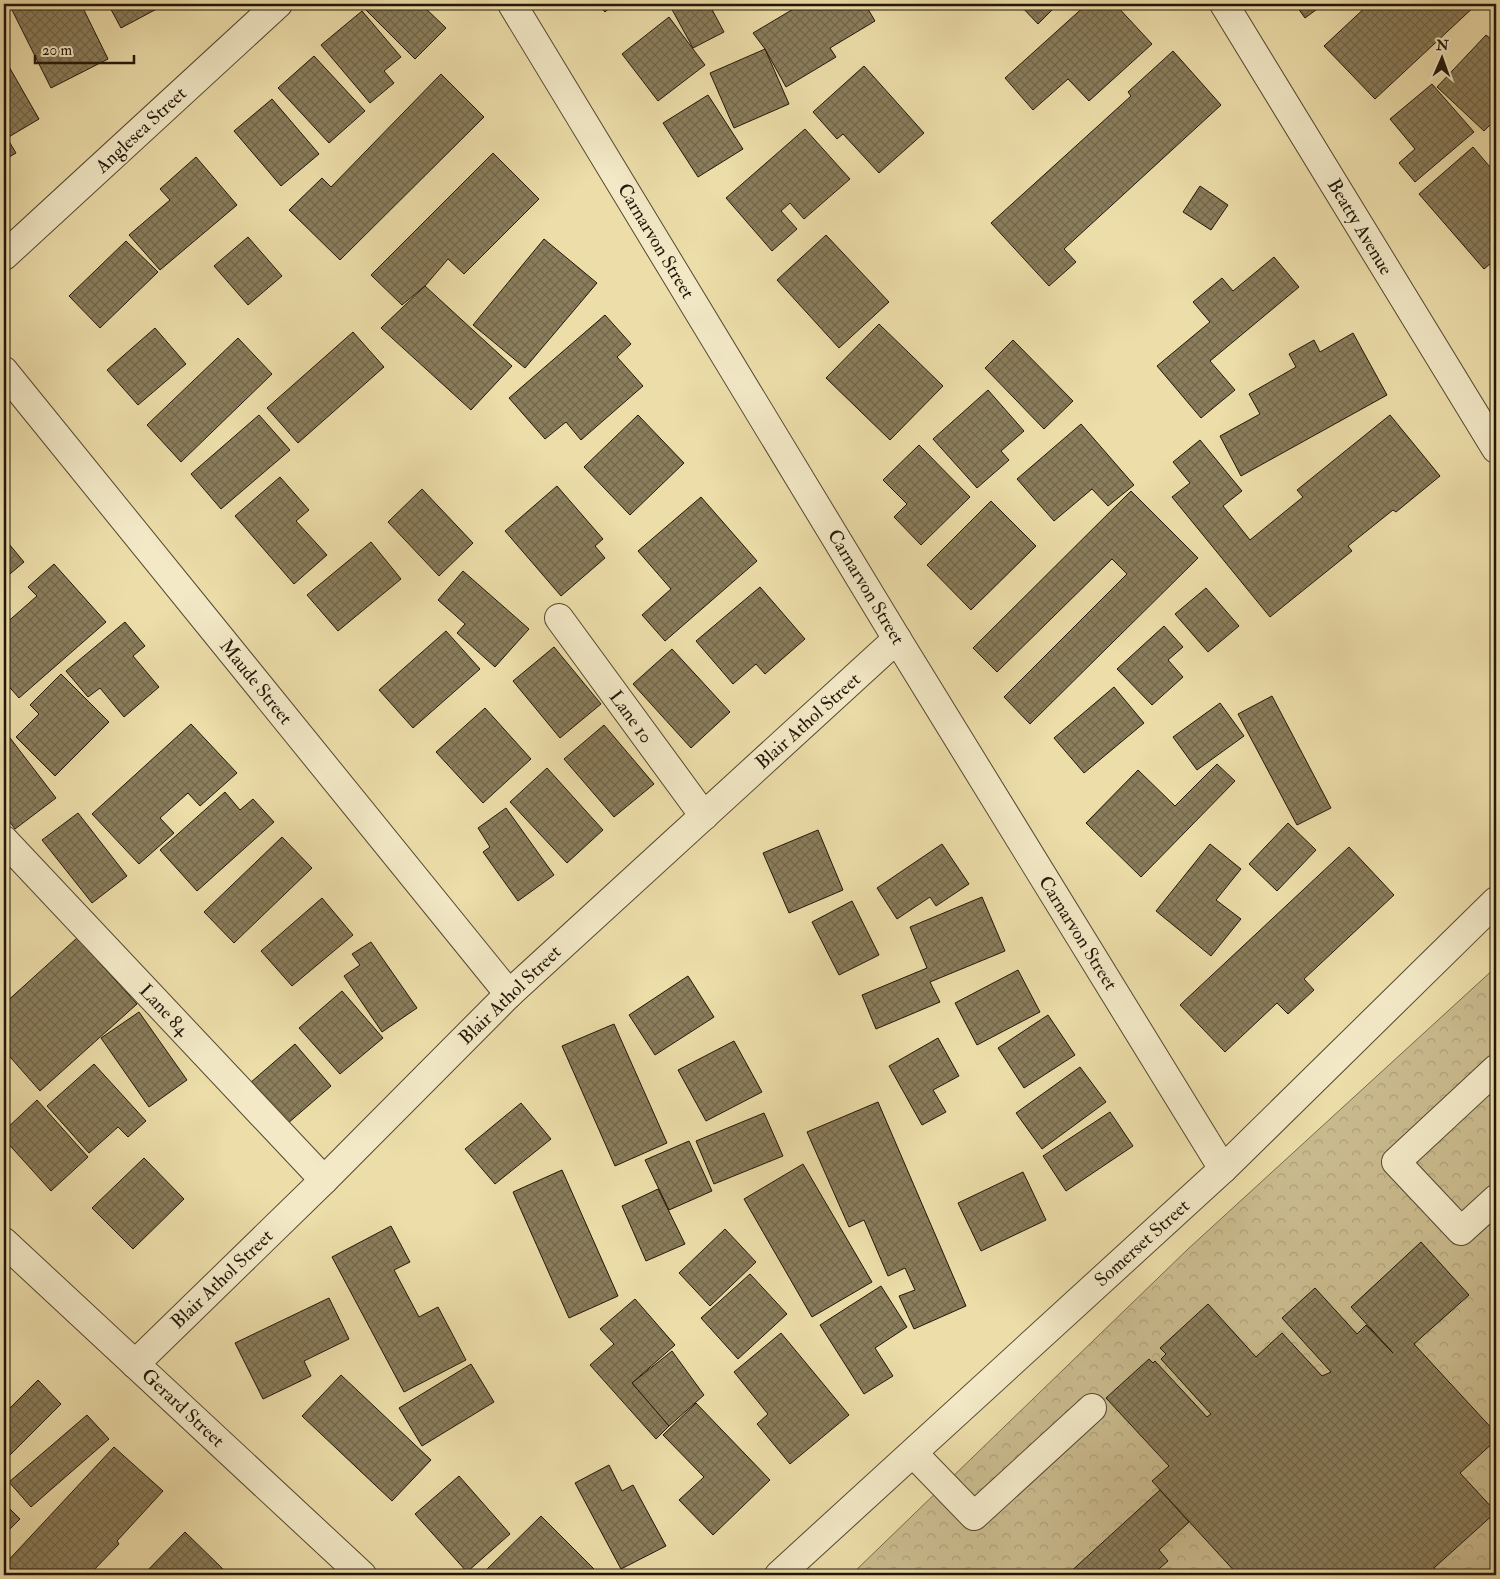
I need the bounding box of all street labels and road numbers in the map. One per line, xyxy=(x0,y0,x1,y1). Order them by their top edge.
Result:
street label: Anglesea Street xyxy=(90,82,192,179)
street label: Beatty Avenue xyxy=(1322,175,1398,279)
street label: Carnarvon Street xyxy=(612,179,700,303)
street label: Carnarvon Street xyxy=(822,525,910,649)
street label: Maude Street xyxy=(214,634,298,730)
street label: Blair Athol Street xyxy=(751,668,865,774)
street label: Lane 10 xyxy=(604,686,658,748)
street label: Carnarvon Street xyxy=(1033,871,1123,995)
street label: Blair Athol Street xyxy=(454,940,566,1050)
street label: Lane 84 xyxy=(134,979,195,1042)
street label: Somerset Street xyxy=(1089,1194,1195,1292)
street label: Blair Athol Street xyxy=(166,1224,278,1334)
street label: Gerard Street xyxy=(136,1363,230,1453)

